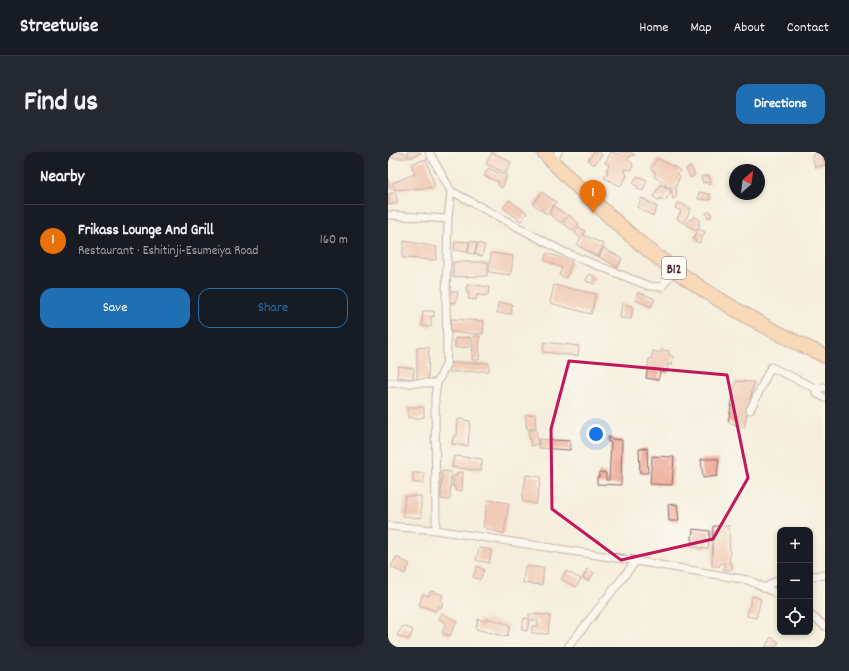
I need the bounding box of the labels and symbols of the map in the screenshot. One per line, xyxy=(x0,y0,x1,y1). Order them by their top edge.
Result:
north arrow xyxy=(729,164,765,200)
pin: 1 xyxy=(580,180,606,213)
road number: B12 xyxy=(662,257,686,279)
your location xyxy=(586,424,606,444)

